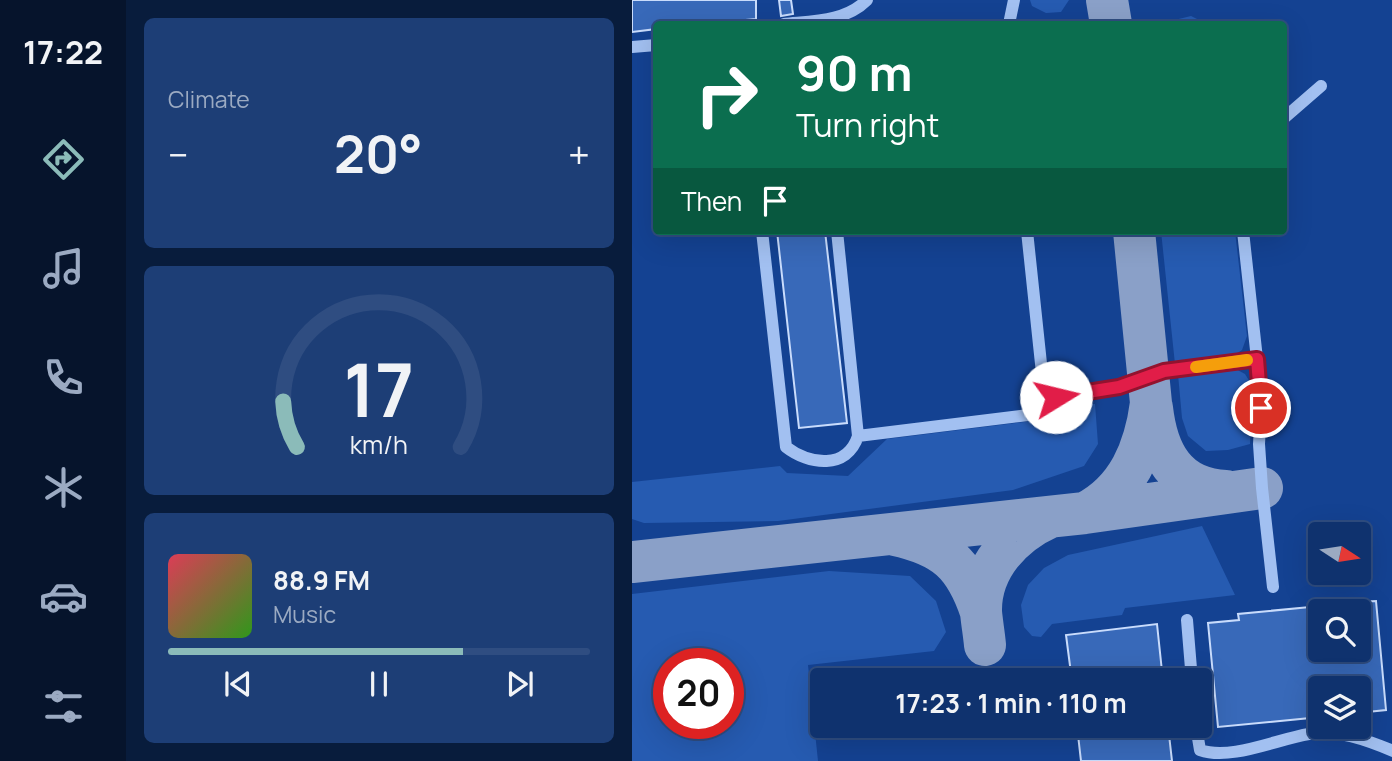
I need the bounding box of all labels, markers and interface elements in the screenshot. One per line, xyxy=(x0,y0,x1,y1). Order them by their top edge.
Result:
text: 17:22 xyxy=(23,30,103,74)
text: 90 m xyxy=(796,39,913,106)
icon: right xyxy=(681,49,772,140)
text: Climate xyxy=(168,83,250,115)
text: Turn right xyxy=(796,103,939,147)
text: 20° xyxy=(334,118,423,189)
text: − xyxy=(168,128,189,180)
text: + xyxy=(568,128,590,180)
icon: directions xyxy=(39,135,88,184)
icon: arrive xyxy=(756,182,794,220)
text: Then xyxy=(681,183,742,219)
icon: music xyxy=(39,244,88,293)
text: 17 xyxy=(344,339,414,439)
icon: phone xyxy=(39,353,88,402)
position arrow xyxy=(1019,360,1093,434)
pin xyxy=(1231,378,1291,438)
icon: arrive xyxy=(1242,389,1280,427)
text: km/h xyxy=(350,426,408,461)
icon: climate xyxy=(39,463,88,512)
north arrow xyxy=(1308,522,1370,584)
map controls xyxy=(1308,522,1371,739)
text: 88.9 FM xyxy=(273,562,370,598)
icon: car xyxy=(39,572,88,621)
text: Music xyxy=(273,598,336,630)
button: search xyxy=(1308,599,1371,662)
speed limit sign: 20 xyxy=(653,648,744,739)
icon: previous xyxy=(219,665,257,703)
icon: pause xyxy=(360,665,398,703)
icon: next xyxy=(501,665,539,703)
button: layers xyxy=(1308,676,1371,739)
icon: filters xyxy=(39,682,88,731)
text: 17:23 · 1 min · 110 m xyxy=(895,685,1127,721)

